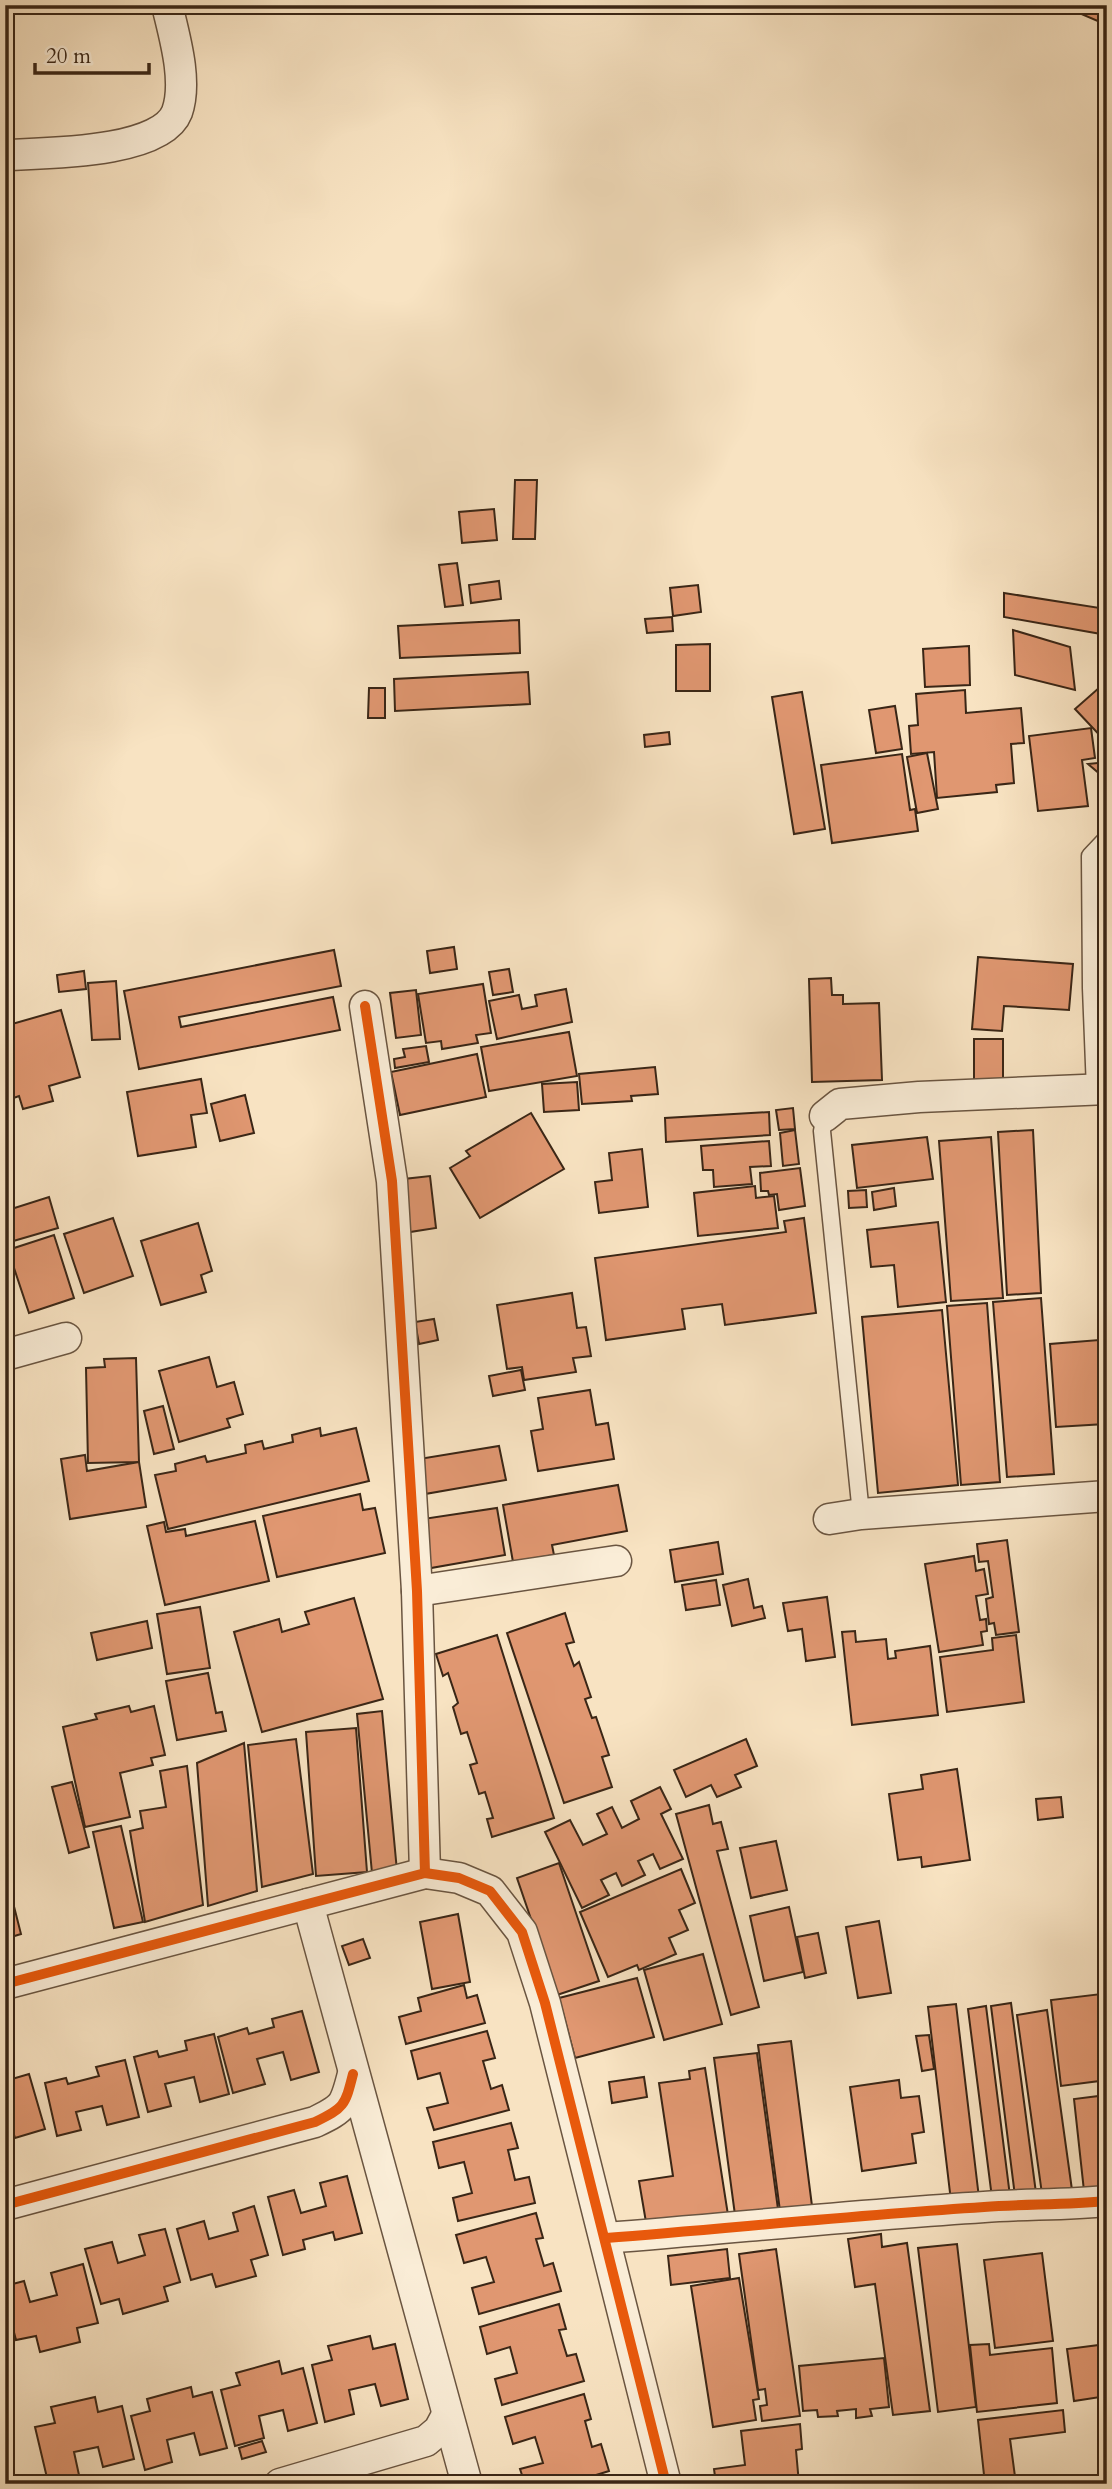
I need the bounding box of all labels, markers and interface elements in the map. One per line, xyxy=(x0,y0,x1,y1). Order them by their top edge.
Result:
scale bar xyxy=(35,32,149,76)
text: 20 m xyxy=(46,42,91,71)

